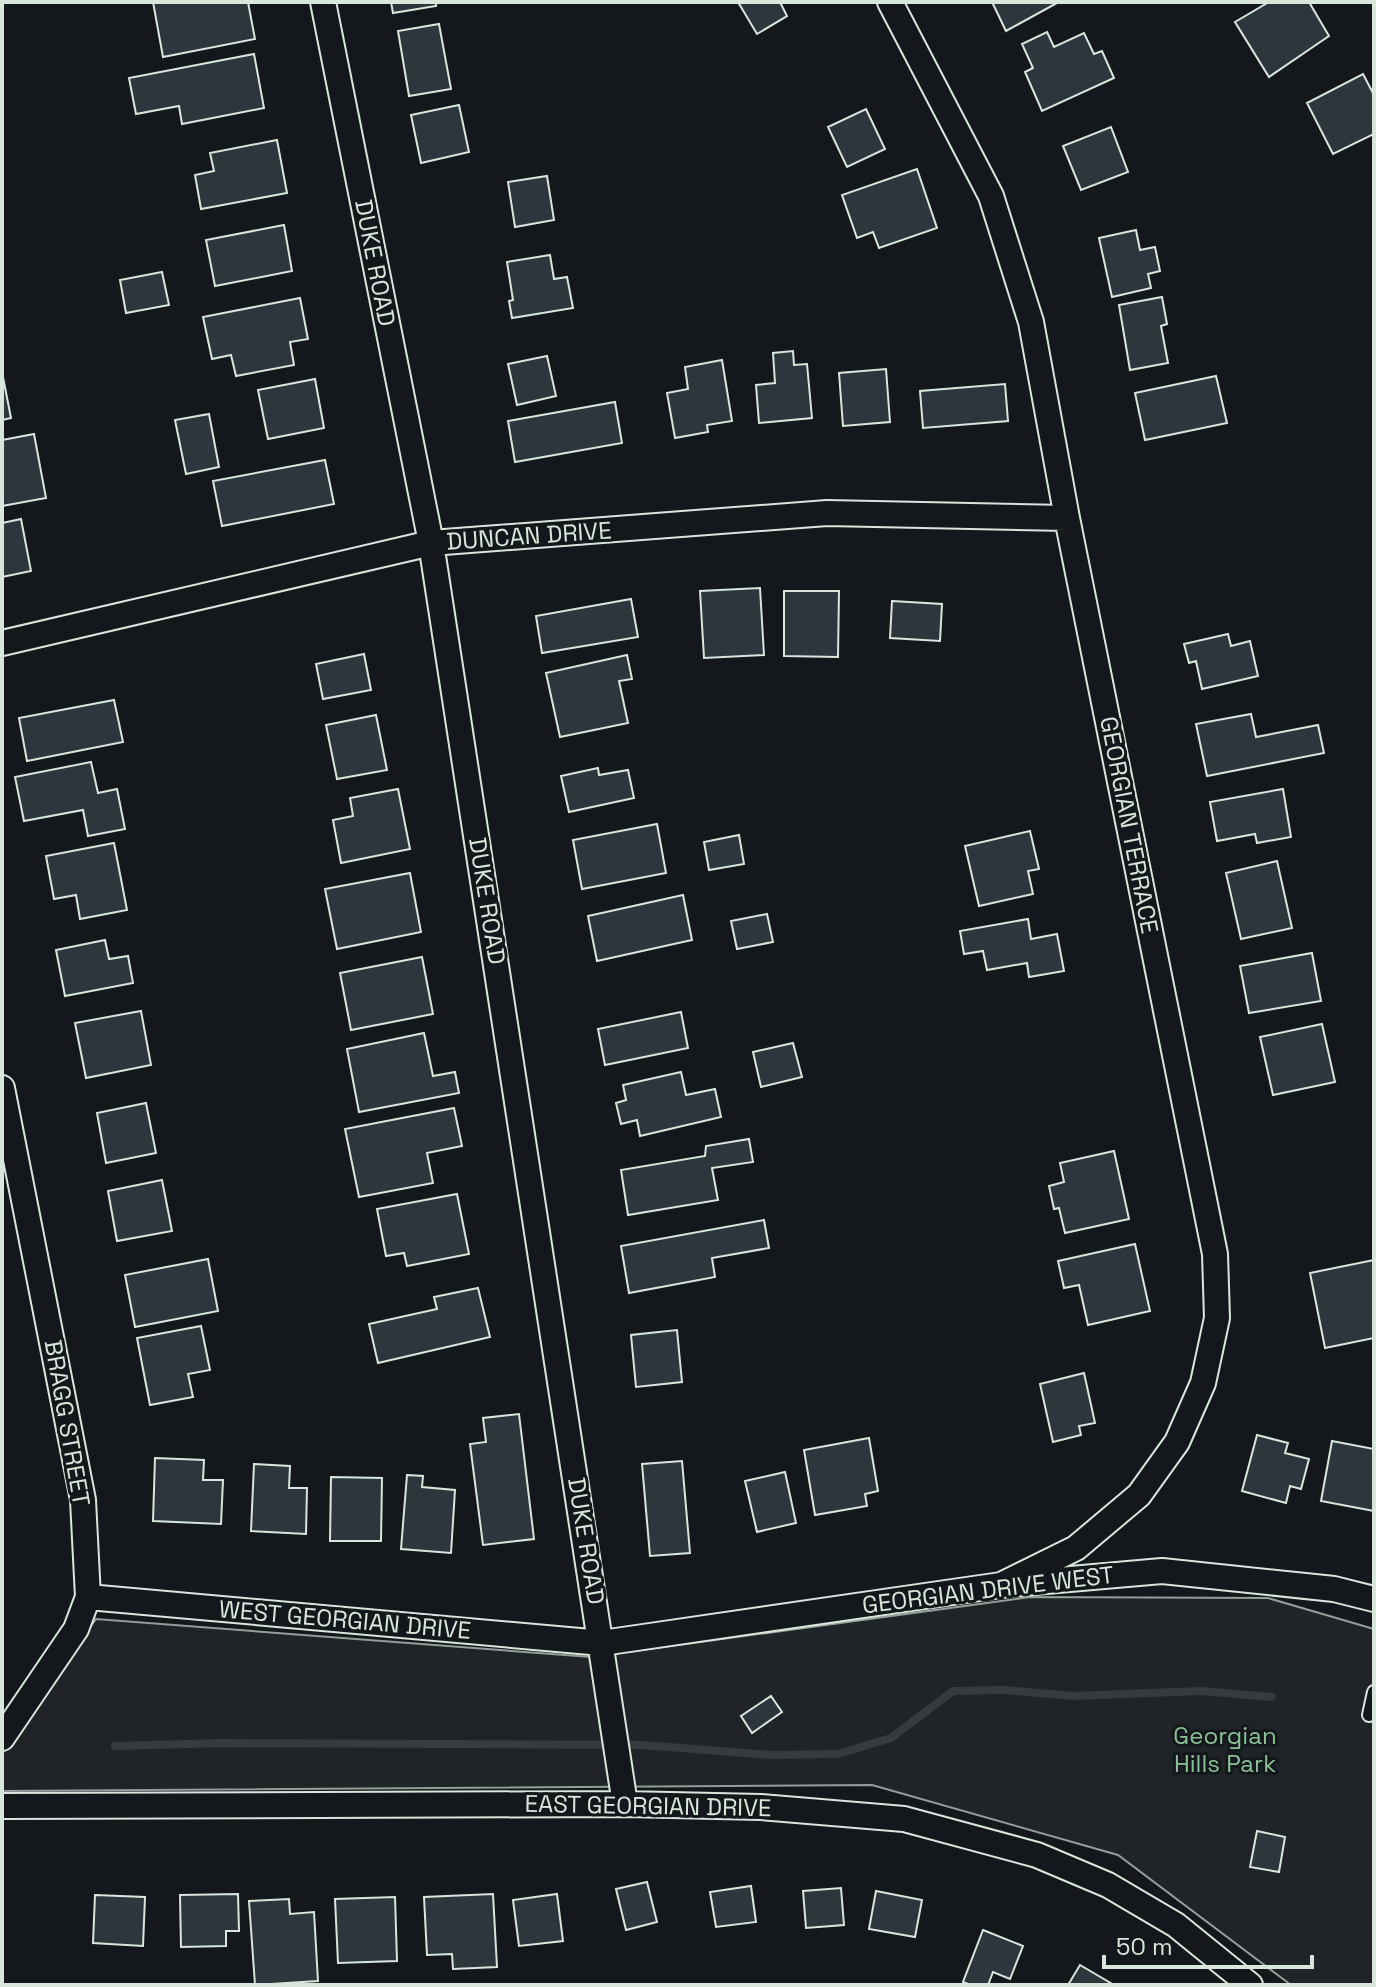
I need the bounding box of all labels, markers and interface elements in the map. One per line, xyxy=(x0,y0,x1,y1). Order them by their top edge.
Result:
street label: DUKE ROAD xyxy=(348,197,403,329)
street label: DUNCAN DRIVE xyxy=(445,514,613,557)
street label: GEORGIAN TERRACE xyxy=(1093,714,1166,936)
street label: DUKE ROAD xyxy=(462,835,513,967)
street label: BRAGG STREET xyxy=(38,1337,97,1508)
street label: DUKE ROAD xyxy=(561,1475,612,1607)
street label: GEORGIAN DRIVE WEST xyxy=(860,1559,1116,1620)
street label: WEST GEORGIAN DRIVE xyxy=(218,1593,472,1646)
park label: Georgian Hills Park xyxy=(1173,1720,1277,1779)
street label: EAST GEORGIAN DRIVE xyxy=(524,1788,772,1823)
scale bar xyxy=(1104,1919,1312,1969)
text: 50 m xyxy=(1116,1931,1173,1962)

